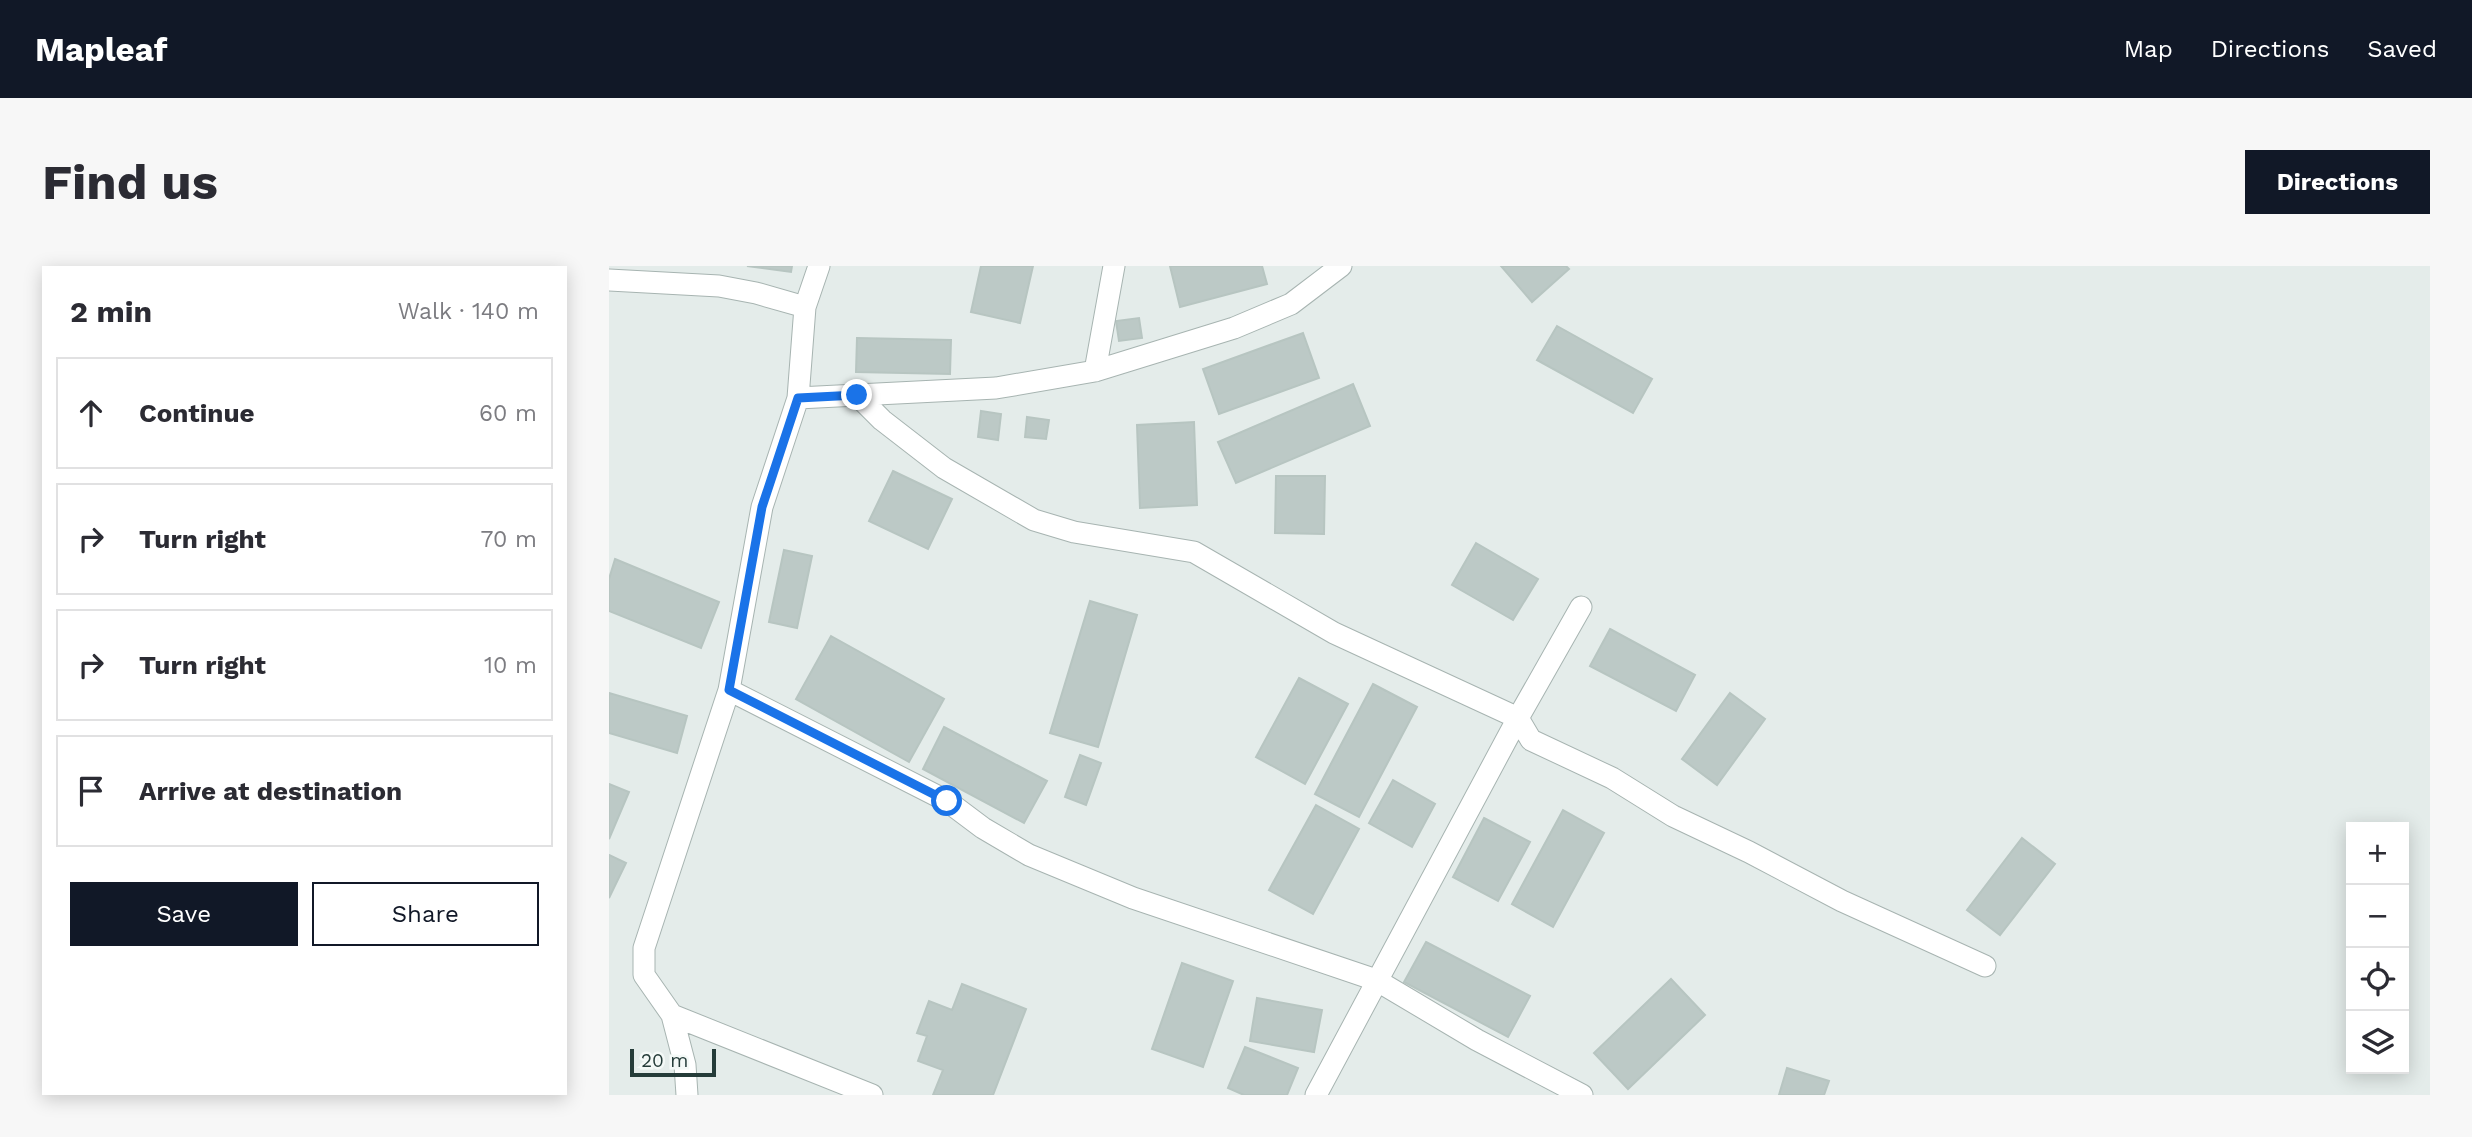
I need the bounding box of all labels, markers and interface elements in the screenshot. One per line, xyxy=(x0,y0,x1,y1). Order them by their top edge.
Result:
text: Mapleaf xyxy=(35,30,167,69)
text: Map xyxy=(2124,35,2173,63)
text: Directions xyxy=(2211,35,2329,63)
text: Saved xyxy=(2367,35,2437,63)
button: Directions xyxy=(2245,150,2430,214)
text: Find us xyxy=(42,153,218,211)
text: 2 min xyxy=(70,294,152,329)
text: Walk · 140 m xyxy=(398,298,539,325)
route end xyxy=(841,379,872,410)
icon: ahead xyxy=(72,394,110,432)
text: Continue xyxy=(139,398,255,428)
text: 60 m xyxy=(479,400,537,427)
icon: right xyxy=(72,520,110,558)
text: Turn right xyxy=(139,524,266,554)
text: 70 m xyxy=(480,526,537,553)
icon: right xyxy=(72,646,110,684)
text: Turn right xyxy=(139,650,266,680)
text: 10 m xyxy=(484,652,537,679)
icon: arrive xyxy=(72,772,110,810)
text: Arrive at destination xyxy=(139,776,402,806)
route start xyxy=(931,785,962,816)
map controls xyxy=(2346,822,2409,1074)
button: + xyxy=(2346,822,2409,885)
button: Save xyxy=(70,882,298,946)
button: Share xyxy=(312,882,539,946)
button: − xyxy=(2346,885,2409,948)
button: locate xyxy=(2346,948,2409,1011)
button: layers xyxy=(2346,1011,2409,1074)
scale bar xyxy=(630,1046,716,1078)
text: 20 m xyxy=(641,1049,688,1072)

